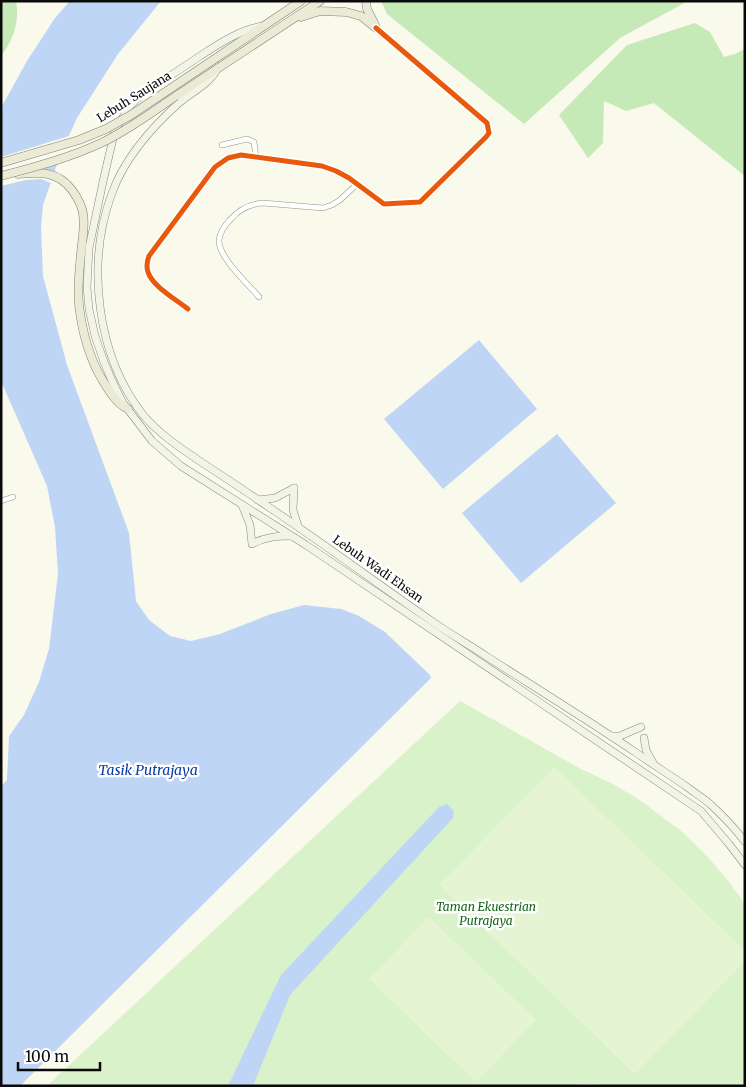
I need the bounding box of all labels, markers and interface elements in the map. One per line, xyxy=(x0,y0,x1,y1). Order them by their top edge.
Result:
street label: Lebuh Saujana xyxy=(94,68,174,125)
street label: Lebuh Wadi Ehsan xyxy=(330,532,427,606)
water label: Tasik Putrajaya xyxy=(98,761,198,779)
park label: Taman Ekuestrian Putrajaya xyxy=(436,899,536,928)
scale bar xyxy=(18,1040,100,1072)
text: 100 m xyxy=(25,1047,69,1066)

